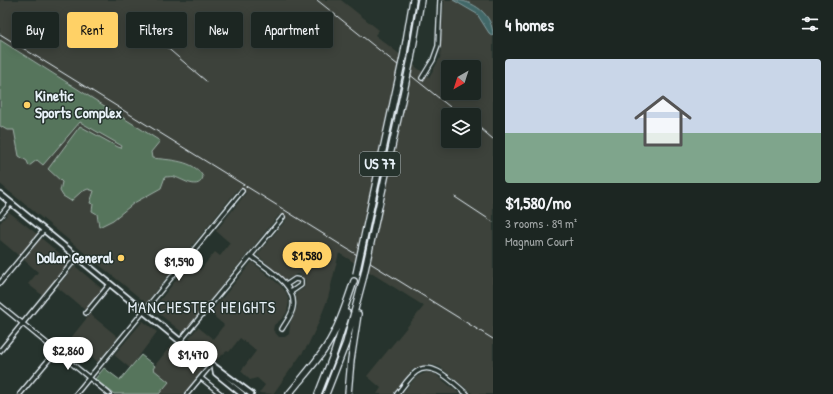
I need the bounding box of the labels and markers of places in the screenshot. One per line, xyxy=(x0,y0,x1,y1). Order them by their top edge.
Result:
place label: Kinetic Sports Complex xyxy=(35,85,122,124)
marker: Kinetic Sports Complex xyxy=(22,100,32,110)
pin: $1,580 xyxy=(274,242,340,276)
place label: Dollar General xyxy=(37,247,114,268)
pin: $1,590 xyxy=(146,248,212,282)
marker: Dollar General xyxy=(116,253,126,263)
pin: $2,860 xyxy=(35,337,101,371)
pin: $1,470 xyxy=(160,341,226,375)

